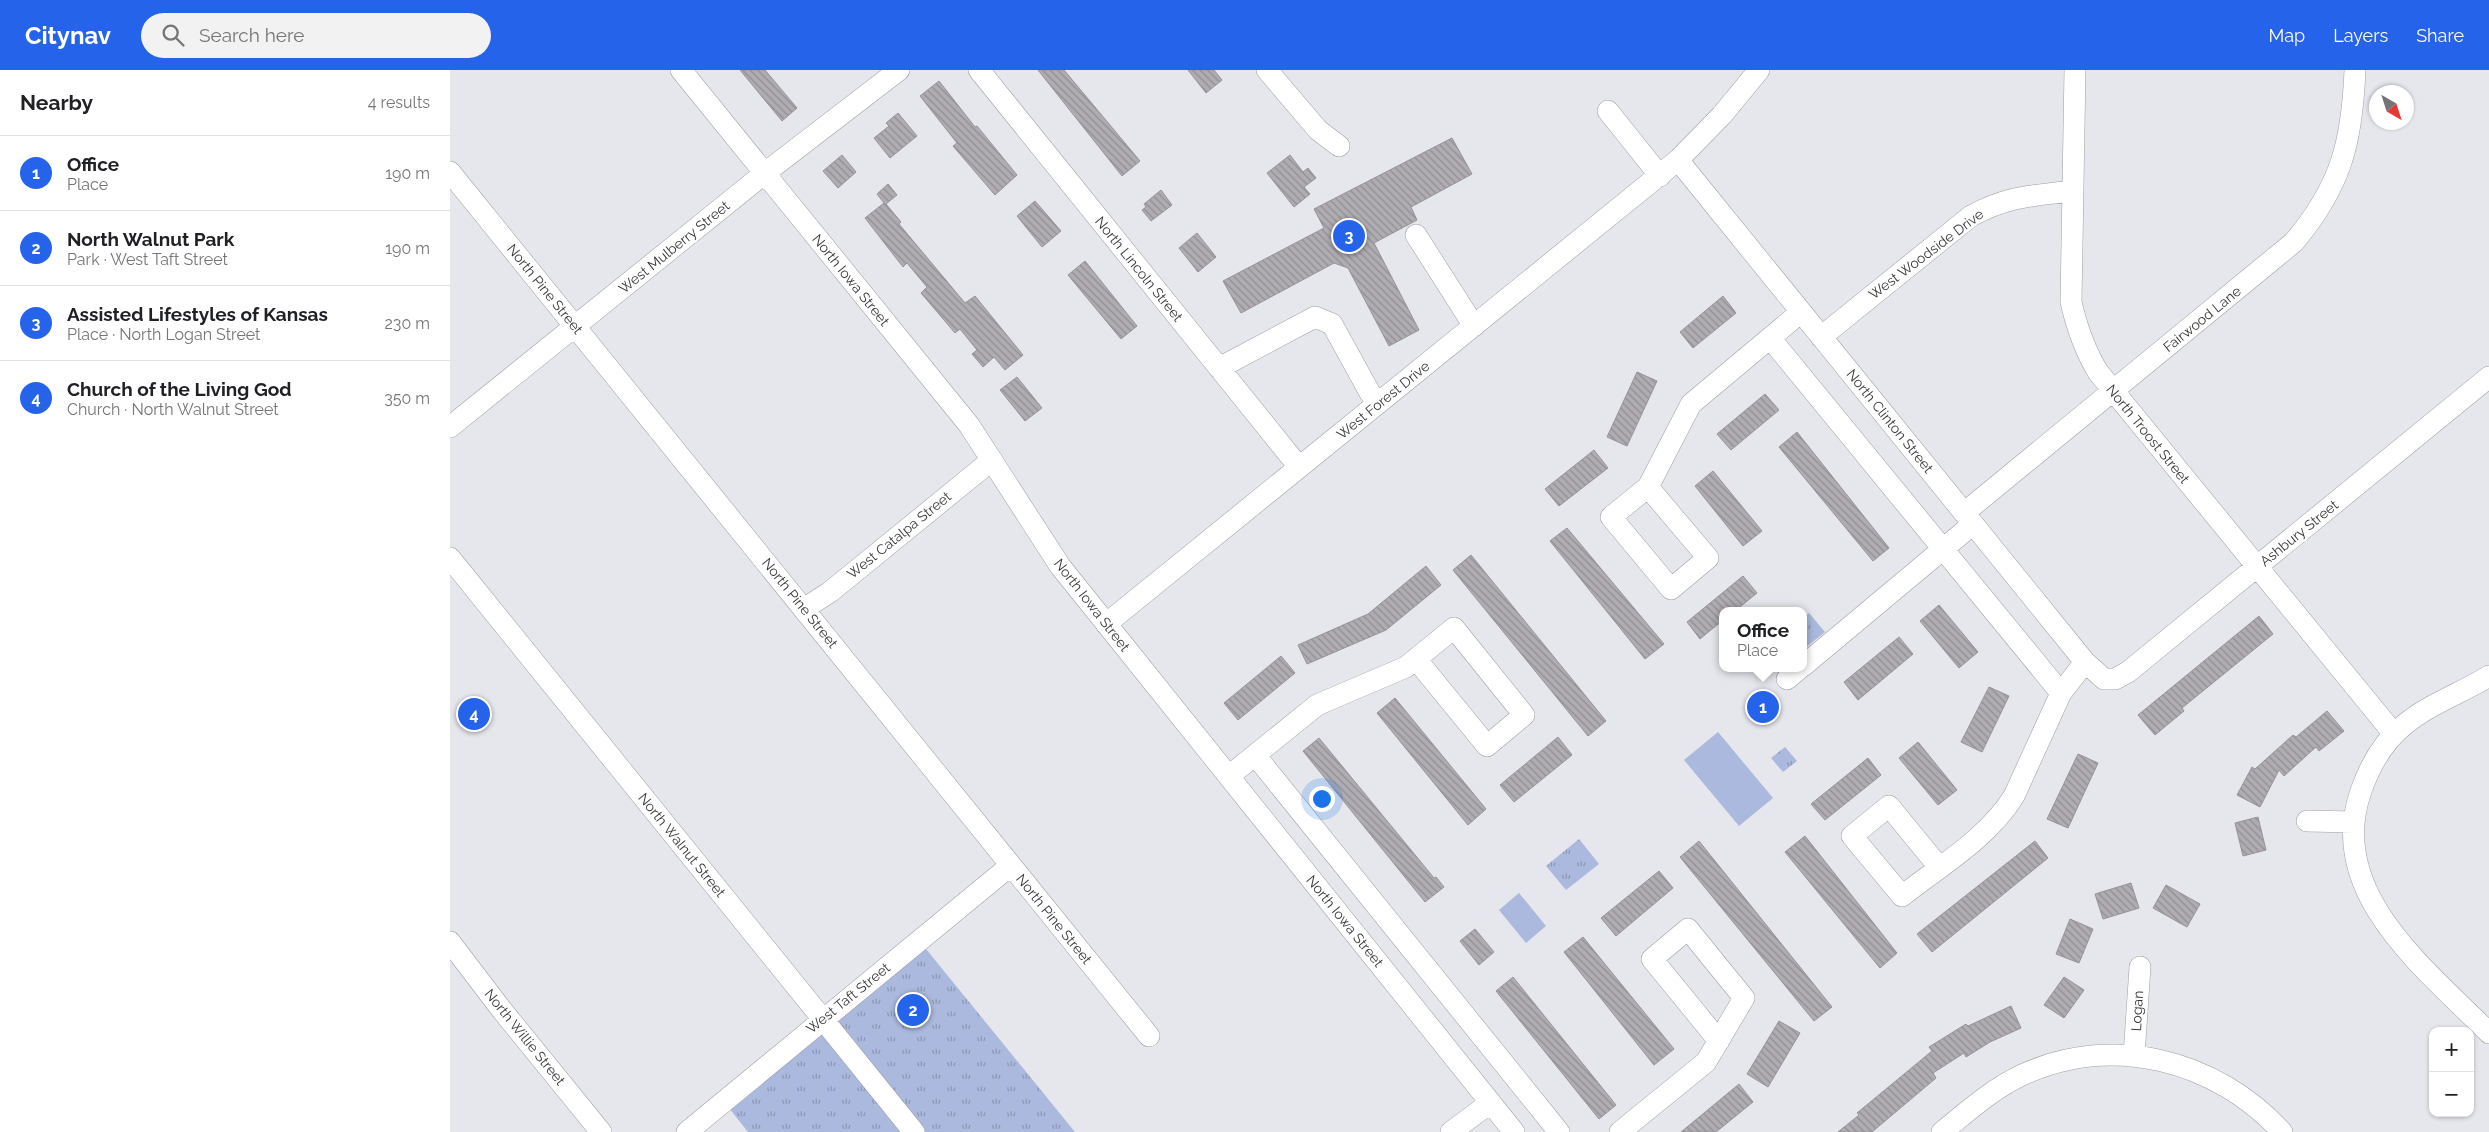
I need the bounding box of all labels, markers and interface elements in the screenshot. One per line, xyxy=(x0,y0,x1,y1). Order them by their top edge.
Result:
search box xyxy=(141,13,491,58)
text: Citynav xyxy=(25,21,111,50)
icon: search xyxy=(159,21,187,49)
text: Search here xyxy=(199,24,304,46)
text: Map xyxy=(2269,25,2305,46)
text: Layers xyxy=(2333,25,2388,46)
text: Share xyxy=(2416,25,2464,46)
north arrow xyxy=(2369,85,2414,130)
text: Nearby xyxy=(20,90,93,115)
text: 4 results xyxy=(368,93,430,112)
text: Office xyxy=(67,153,119,175)
text: 1 xyxy=(32,164,40,183)
text: 190 m xyxy=(385,164,430,183)
text: Place xyxy=(67,175,108,194)
street label: West Mulberry Street xyxy=(615,197,733,297)
street label: West Woodside Drive xyxy=(1866,206,1986,302)
street label: North Lincoln Street xyxy=(1092,213,1186,325)
pin: 3 xyxy=(1333,217,1365,255)
text: North Walnut Park xyxy=(67,228,234,250)
street label: North Iowa Street xyxy=(809,231,893,329)
text: 2 xyxy=(31,239,41,258)
text: 190 m xyxy=(385,239,430,258)
street label: North Pine Street xyxy=(504,241,586,337)
text: Park · West Taft Street xyxy=(67,250,228,269)
street label: Fairwood Lane xyxy=(2160,283,2244,355)
text: Assisted Lifestyles of Kansas xyxy=(67,303,328,325)
text: 3 xyxy=(32,314,40,333)
text: 230 m xyxy=(385,314,430,333)
text: Place · North Logan Street xyxy=(67,325,260,344)
street label: West Forest Drive xyxy=(1334,358,1432,442)
street label: North Clinton Street xyxy=(1843,366,1937,476)
text: Church of the Living God xyxy=(67,378,291,400)
street label: North Troost Street xyxy=(2103,381,2193,487)
text: 4 xyxy=(31,389,41,408)
text: 350 m xyxy=(384,389,430,408)
text: Church · North Walnut Street xyxy=(67,400,279,419)
street label: West Catalpa Street xyxy=(844,488,954,582)
street label: Ashbury Street xyxy=(2257,496,2341,569)
street label: North Pine Street xyxy=(759,555,841,651)
street label: North Iowa Street xyxy=(1051,556,1133,655)
popup xyxy=(1719,607,1807,672)
text: Office xyxy=(1737,619,1789,641)
text: Place xyxy=(1737,641,1778,660)
pin: 1 xyxy=(1747,688,1779,726)
pin: 4 xyxy=(458,695,490,733)
your location xyxy=(1309,786,1335,812)
street label: North Walnut Street xyxy=(635,790,729,900)
street label: North Pine Street xyxy=(1013,871,1095,967)
street label: North Iowa Street xyxy=(1303,872,1387,970)
street label: West Taft Street xyxy=(803,959,893,1037)
street label: North Willie Street xyxy=(481,986,569,1088)
street label: Logan xyxy=(2128,990,2146,1032)
pin: 2 xyxy=(897,991,929,1029)
map controls xyxy=(2429,1027,2474,1117)
button: + xyxy=(2429,1027,2474,1072)
button: − xyxy=(2429,1072,2474,1117)

